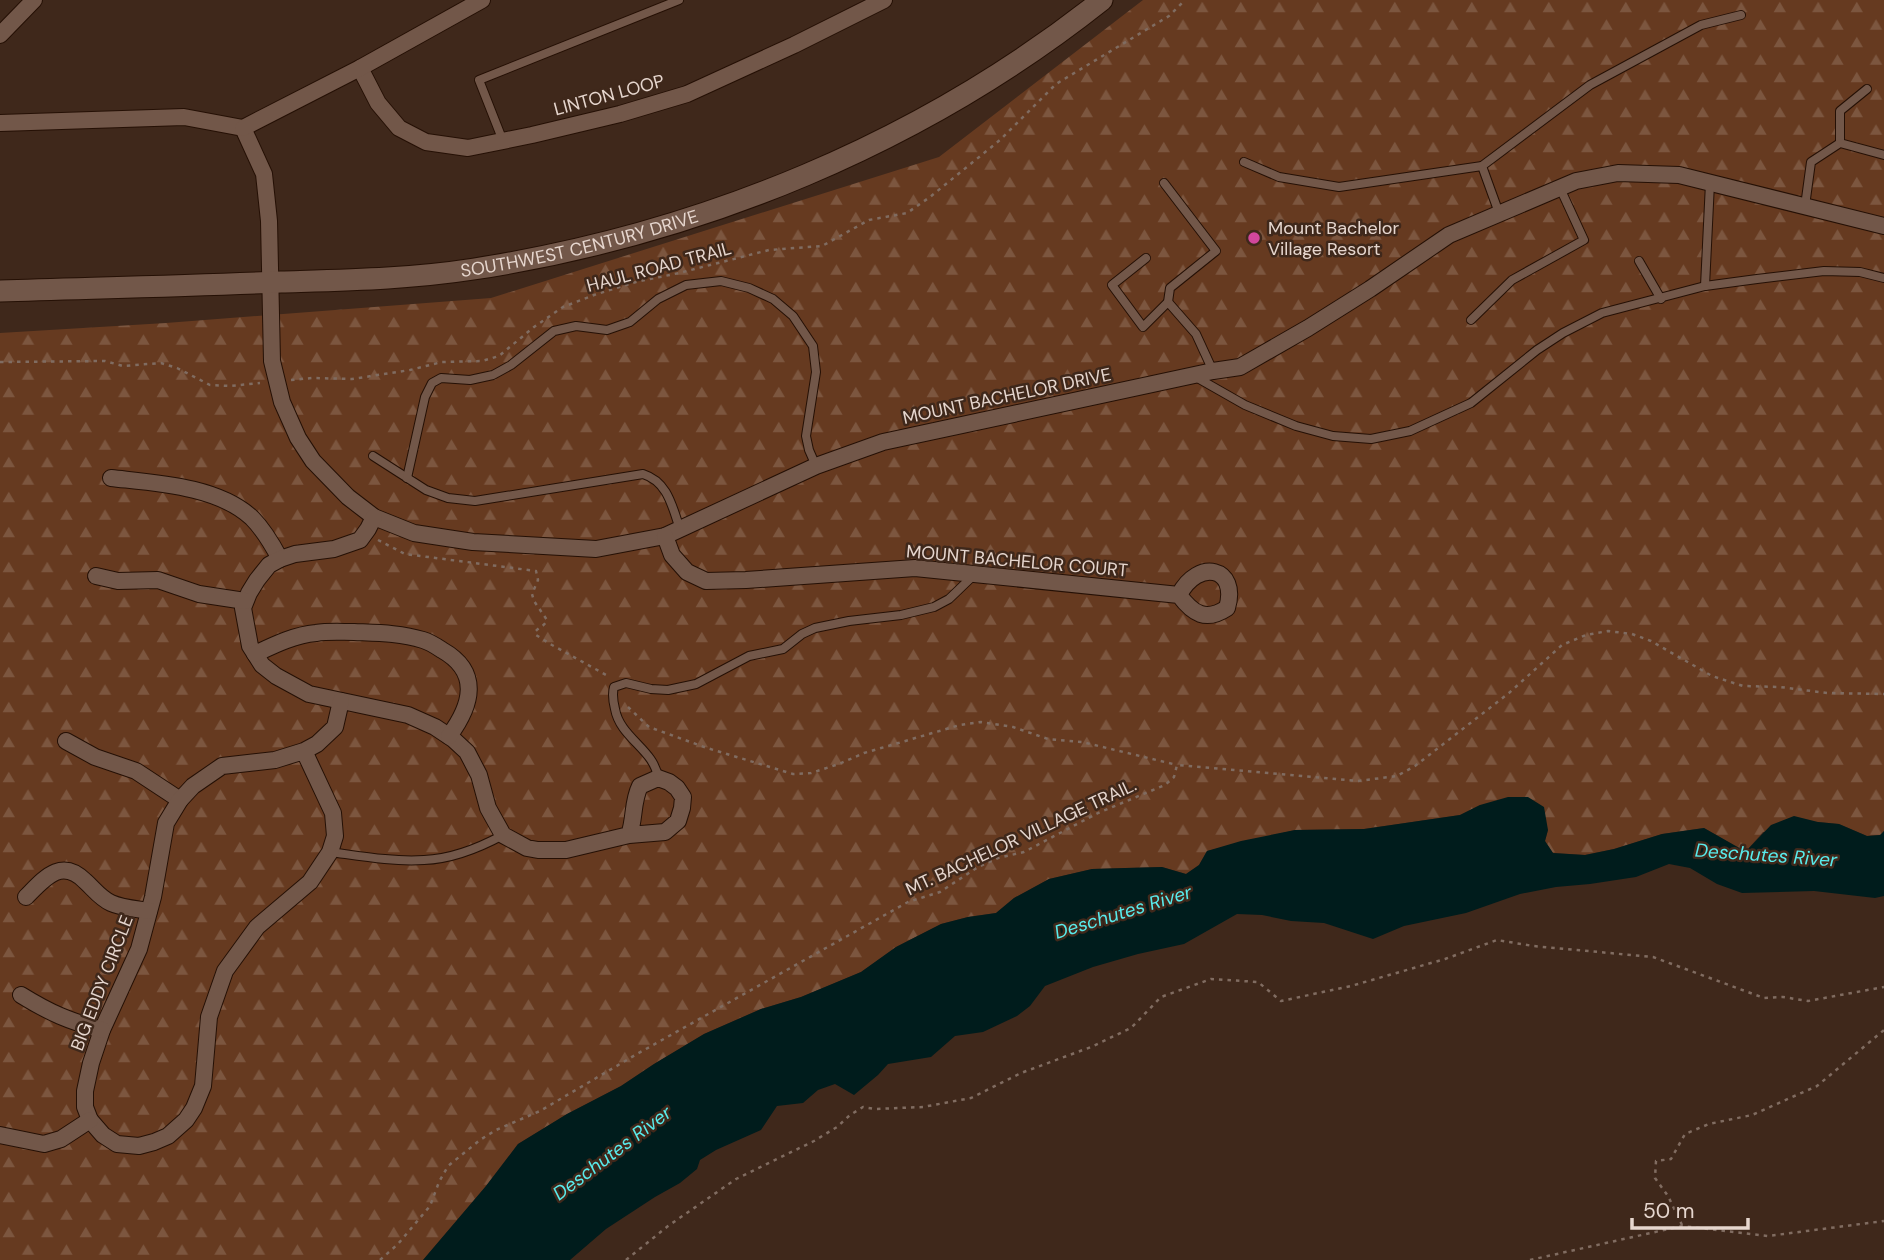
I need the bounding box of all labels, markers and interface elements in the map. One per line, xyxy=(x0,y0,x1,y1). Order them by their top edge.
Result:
street label: LINTON LOOP xyxy=(551,69,667,121)
street label: SOUTHWEST CENTURY DRIVE xyxy=(459,204,701,283)
place label: Mount Bachelor Village Resort xyxy=(1268,216,1400,261)
marker: Mount Bachelor Village Resort xyxy=(1246,230,1262,246)
street label: HAUL ROAD TRAIL xyxy=(584,236,734,298)
street label: MOUNT BACHELOR DRIVE xyxy=(901,362,1113,430)
street label: MOUNT BACHELOR COURT xyxy=(905,539,1129,583)
street label: MT. BACHELOR VILLAGE TRAIL. xyxy=(902,773,1140,901)
water label: Deschutes River xyxy=(1694,838,1839,873)
water label: Deschutes River xyxy=(1051,879,1196,945)
street label: BIG EDDY CIRCLE xyxy=(65,912,139,1054)
water label: Deschutes River xyxy=(548,1100,677,1206)
scale bar xyxy=(1632,1186,1748,1230)
text: 50 m xyxy=(1643,1197,1694,1225)

